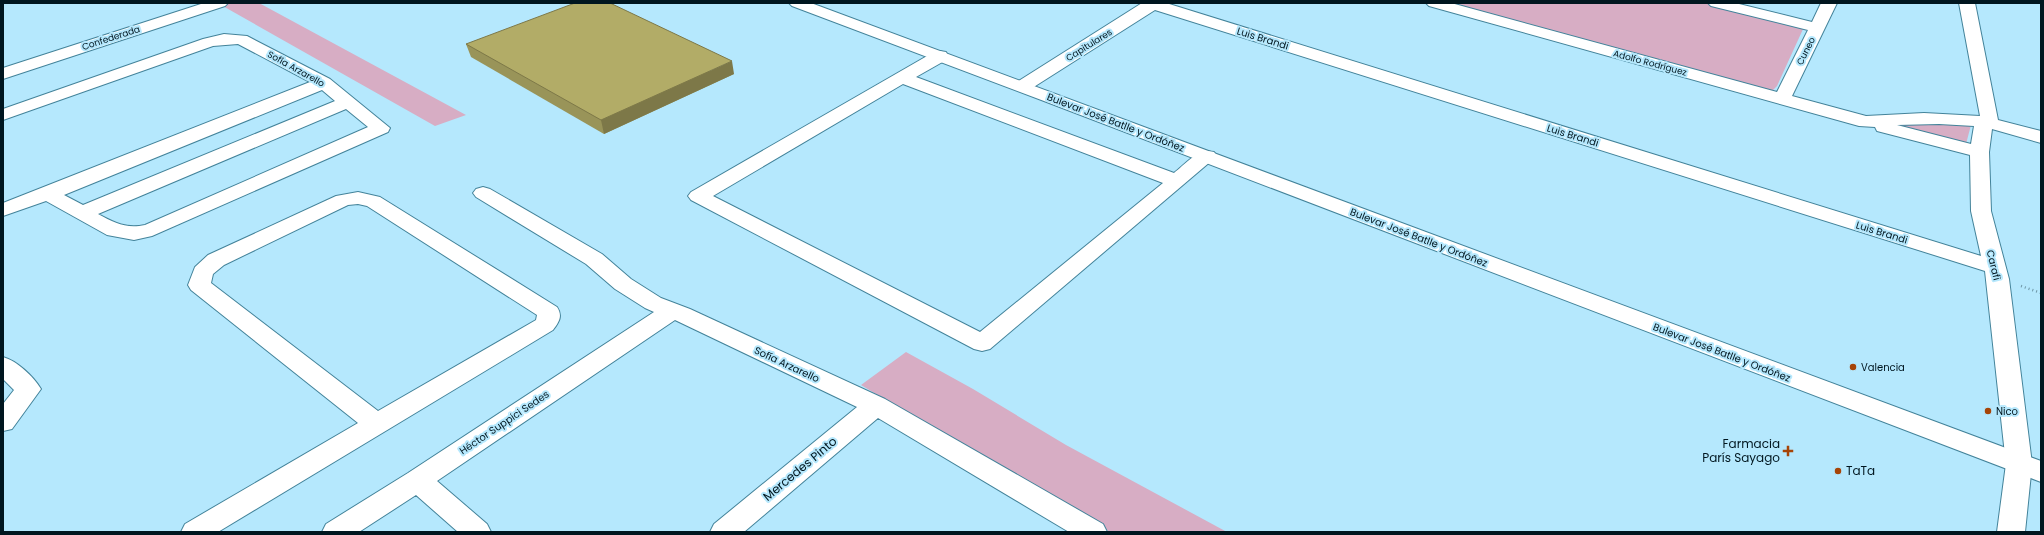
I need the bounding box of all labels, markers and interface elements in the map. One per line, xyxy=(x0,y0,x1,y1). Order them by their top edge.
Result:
street label: Confederada xyxy=(80,23,142,53)
street label: Luis Brandi xyxy=(1235,24,1291,53)
street label: Capitulares xyxy=(1064,26,1115,64)
street label: Cuneo xyxy=(1794,35,1818,67)
street label: Adolfo Rodríguez xyxy=(1612,47,1688,79)
street label: Sofía Arzarello xyxy=(265,48,327,90)
street label: Bulevar José Batlle y Ordóñez xyxy=(1045,89,1187,156)
street label: Luis Brandi xyxy=(1545,121,1601,150)
street label: Bulevar José Batlle y Ordóñez xyxy=(1348,204,1490,271)
street label: Luis Brandi xyxy=(1854,218,1910,247)
street label: Carafi xyxy=(1983,248,2005,282)
street label: Bulevar José Batlle y Ordóñez xyxy=(1651,319,1793,386)
street label: Sofía Arzarello xyxy=(752,343,822,386)
place label: Valencia xyxy=(1861,360,1905,375)
marker: Valencia xyxy=(1848,362,1858,372)
street label: Héctor Suppici Sedes xyxy=(456,387,552,458)
place label: Nico xyxy=(1996,404,2018,419)
marker: Nico xyxy=(1983,406,1993,416)
street label: Mercedes Pinto xyxy=(759,432,840,505)
place label: Farmacia París Sayago xyxy=(1702,435,1780,466)
marker: Farmacia París Sayago xyxy=(1783,446,1793,456)
place label: TaTa xyxy=(1846,462,1875,479)
marker: TaTa xyxy=(1833,466,1843,476)

